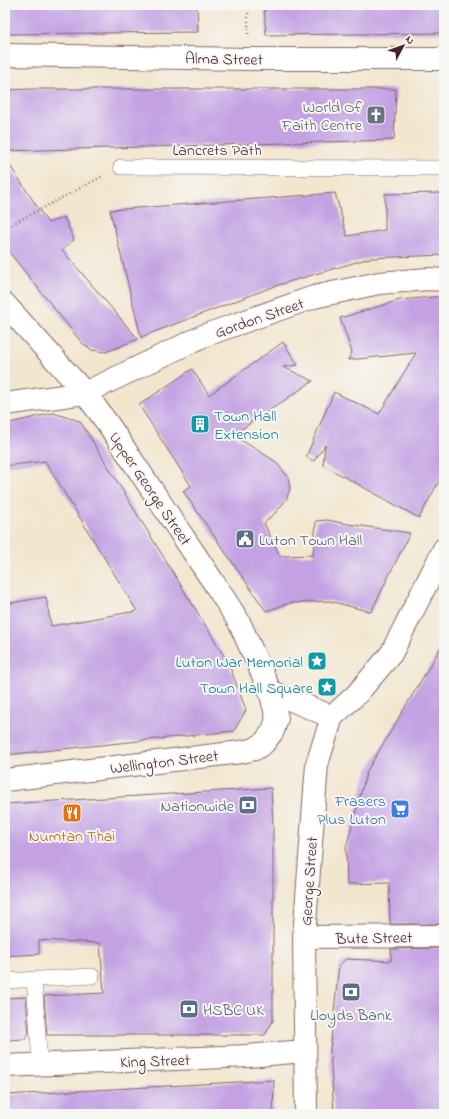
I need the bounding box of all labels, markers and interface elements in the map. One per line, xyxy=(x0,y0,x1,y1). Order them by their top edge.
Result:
north arrow xyxy=(383,26,423,66)
text: N xyxy=(401,32,418,48)
street label: Alma Street xyxy=(185,47,264,73)
place label: World Of Faith Centre xyxy=(281,96,363,138)
church icon: World Of Faith Centre xyxy=(365,104,387,126)
street label: Lancrets Path xyxy=(172,139,262,163)
street label: Gordon Street xyxy=(212,292,308,345)
place label: Town Hall Extension xyxy=(214,405,279,447)
building icon: Town Hall Extension xyxy=(189,413,211,435)
street label: Upper George Street xyxy=(102,427,197,551)
public building icon: Luton Town Hall xyxy=(234,528,256,550)
place label: Luton Town Hall xyxy=(259,529,362,553)
place icon: Luton War Memorial xyxy=(306,650,328,672)
place label: Luton War Memorial xyxy=(176,651,303,675)
place icon: Town Hall Square xyxy=(316,676,338,698)
place label: Town Hall Square xyxy=(200,677,314,701)
street label: Wellington Street xyxy=(109,744,220,782)
place label: Frasers Plus Luton xyxy=(317,790,386,832)
bank icon: Nationwide xyxy=(237,794,259,816)
place label: Nationwide xyxy=(161,795,235,819)
supermarket icon: Frasers Plus Luton xyxy=(389,798,411,820)
restaurant icon: Numtan Thai xyxy=(61,802,83,824)
place label: Numtan Thai xyxy=(29,825,115,849)
street label: George Street xyxy=(295,835,325,926)
street label: Bute Street xyxy=(334,926,413,952)
bank icon: Lloyds Bank xyxy=(340,981,362,1003)
bank icon: HSBC UK xyxy=(178,998,200,1020)
place label: HSBC UK xyxy=(203,999,264,1023)
place label: Lloyds Bank xyxy=(310,1004,393,1028)
street label: King Street xyxy=(120,1049,191,1075)

